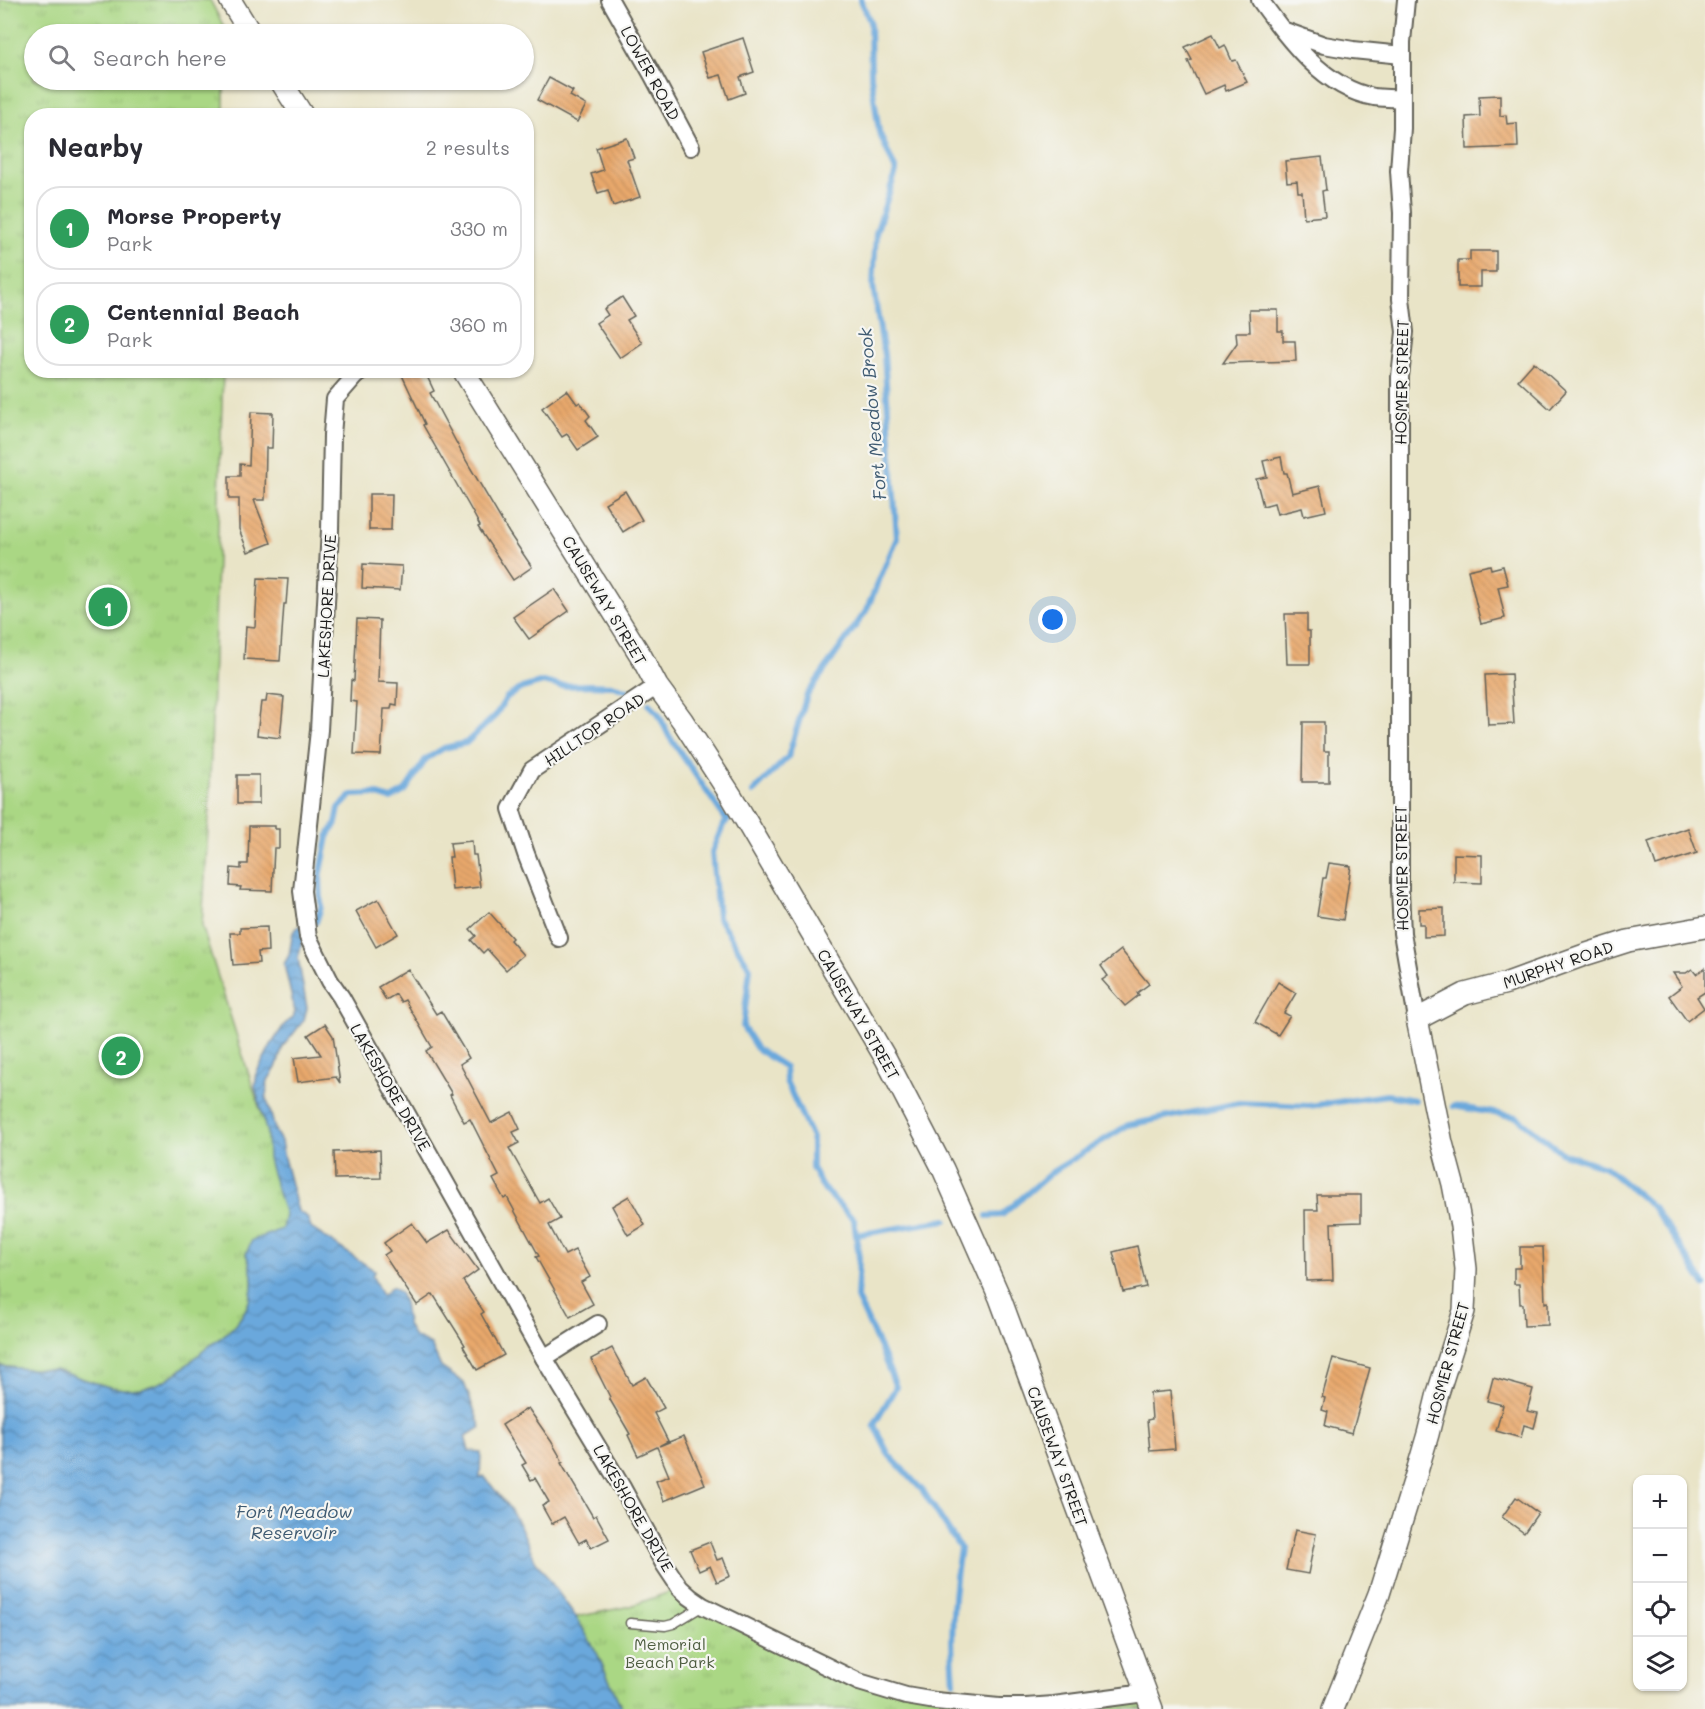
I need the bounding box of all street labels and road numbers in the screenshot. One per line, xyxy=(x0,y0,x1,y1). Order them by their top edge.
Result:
street label: LOWER ROAD xyxy=(616,22,686,124)
street label: HOSMER STREET xyxy=(1389,319,1413,445)
street label: CAUSEWAY STREET xyxy=(558,531,652,669)
street label: LAKESHORE DRIVE xyxy=(312,534,340,678)
street label: HILLTOP ROAD xyxy=(540,688,648,770)
street label: HOSMER STREET xyxy=(1389,805,1413,931)
street label: MURPHY ROAD xyxy=(1500,935,1616,993)
street label: CAUSEWAY STREET xyxy=(813,945,905,1083)
street label: LAKESHORE DRIVE xyxy=(346,1020,436,1154)
street label: HOSMER STREET xyxy=(1421,1299,1473,1426)
street label: CAUSEWAY STREET xyxy=(1023,1383,1093,1529)
street label: LAKESHORE DRIVE xyxy=(589,1441,679,1575)

